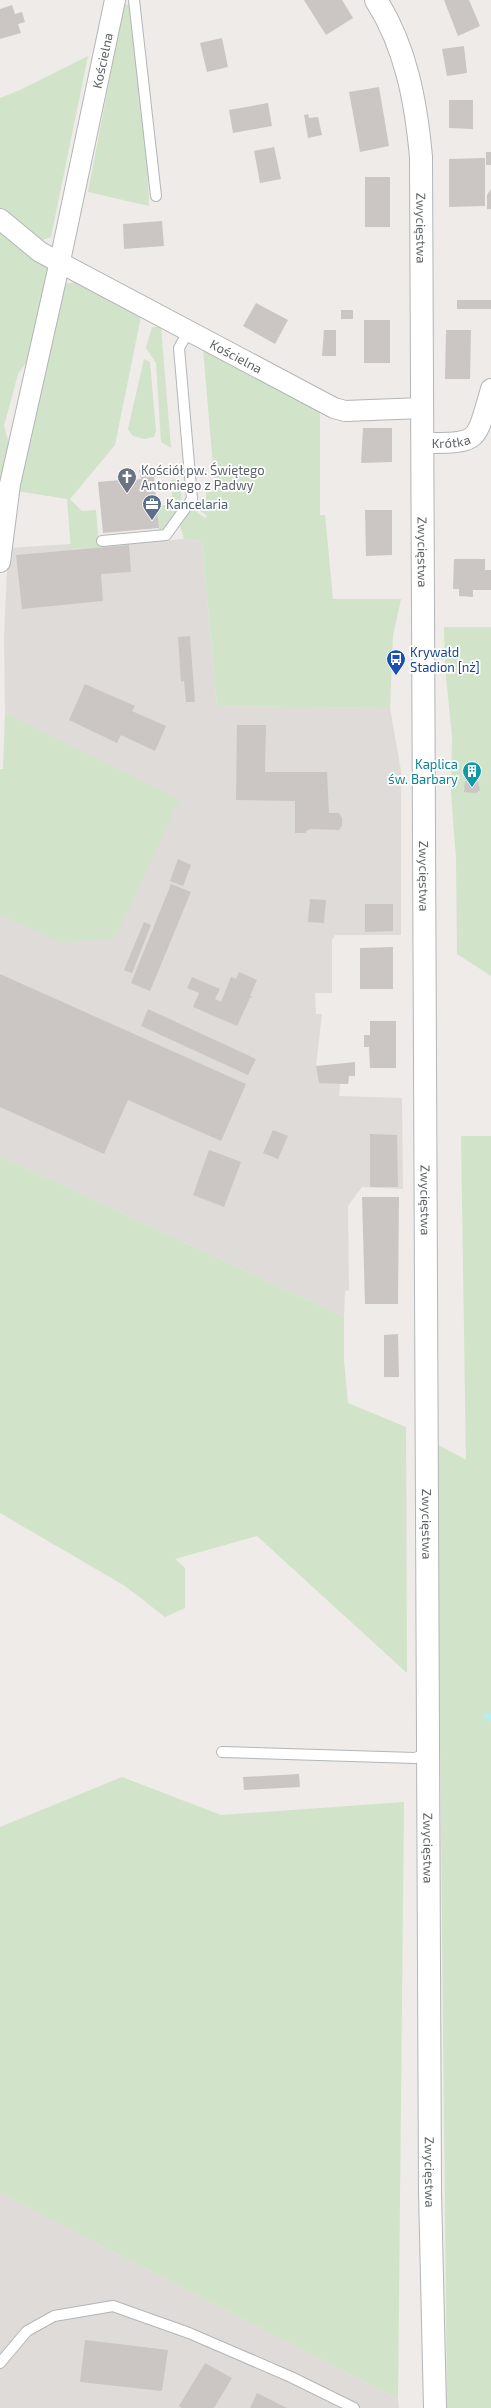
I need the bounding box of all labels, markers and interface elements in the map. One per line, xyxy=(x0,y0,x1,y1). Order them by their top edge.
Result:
street label: Kościelna xyxy=(89,31,116,90)
street label: Zwycięstwa xyxy=(413,193,429,264)
street label: Kościelna xyxy=(207,336,265,376)
street label: Krótka xyxy=(432,431,473,451)
place label: Kościół pw. Świętego Antoniego z Padwy xyxy=(141,461,265,493)
church icon: Kościół pw. Świętego Antoniego z Padwy xyxy=(116,466,138,494)
office icon: Kancelaria xyxy=(141,493,163,521)
place label: Kancelaria xyxy=(166,496,228,512)
street label: Zwycięstwa xyxy=(415,517,431,588)
place label: Krywałd Stadion [nż] xyxy=(410,644,480,675)
bus stop icon: Krywałd Stadion [nż] xyxy=(385,648,407,676)
place label: Kaplica św. Barbary xyxy=(388,756,458,787)
building icon: Kaplica św. Barbary xyxy=(461,760,483,788)
street label: Zwycięstwa xyxy=(416,841,432,912)
street label: Zwycięstwa xyxy=(417,1165,434,1236)
street label: Zwycięstwa xyxy=(419,1489,435,1560)
street label: Zwycięstwa xyxy=(420,1813,437,1884)
street label: Zwycięstwa xyxy=(422,2137,438,2208)

